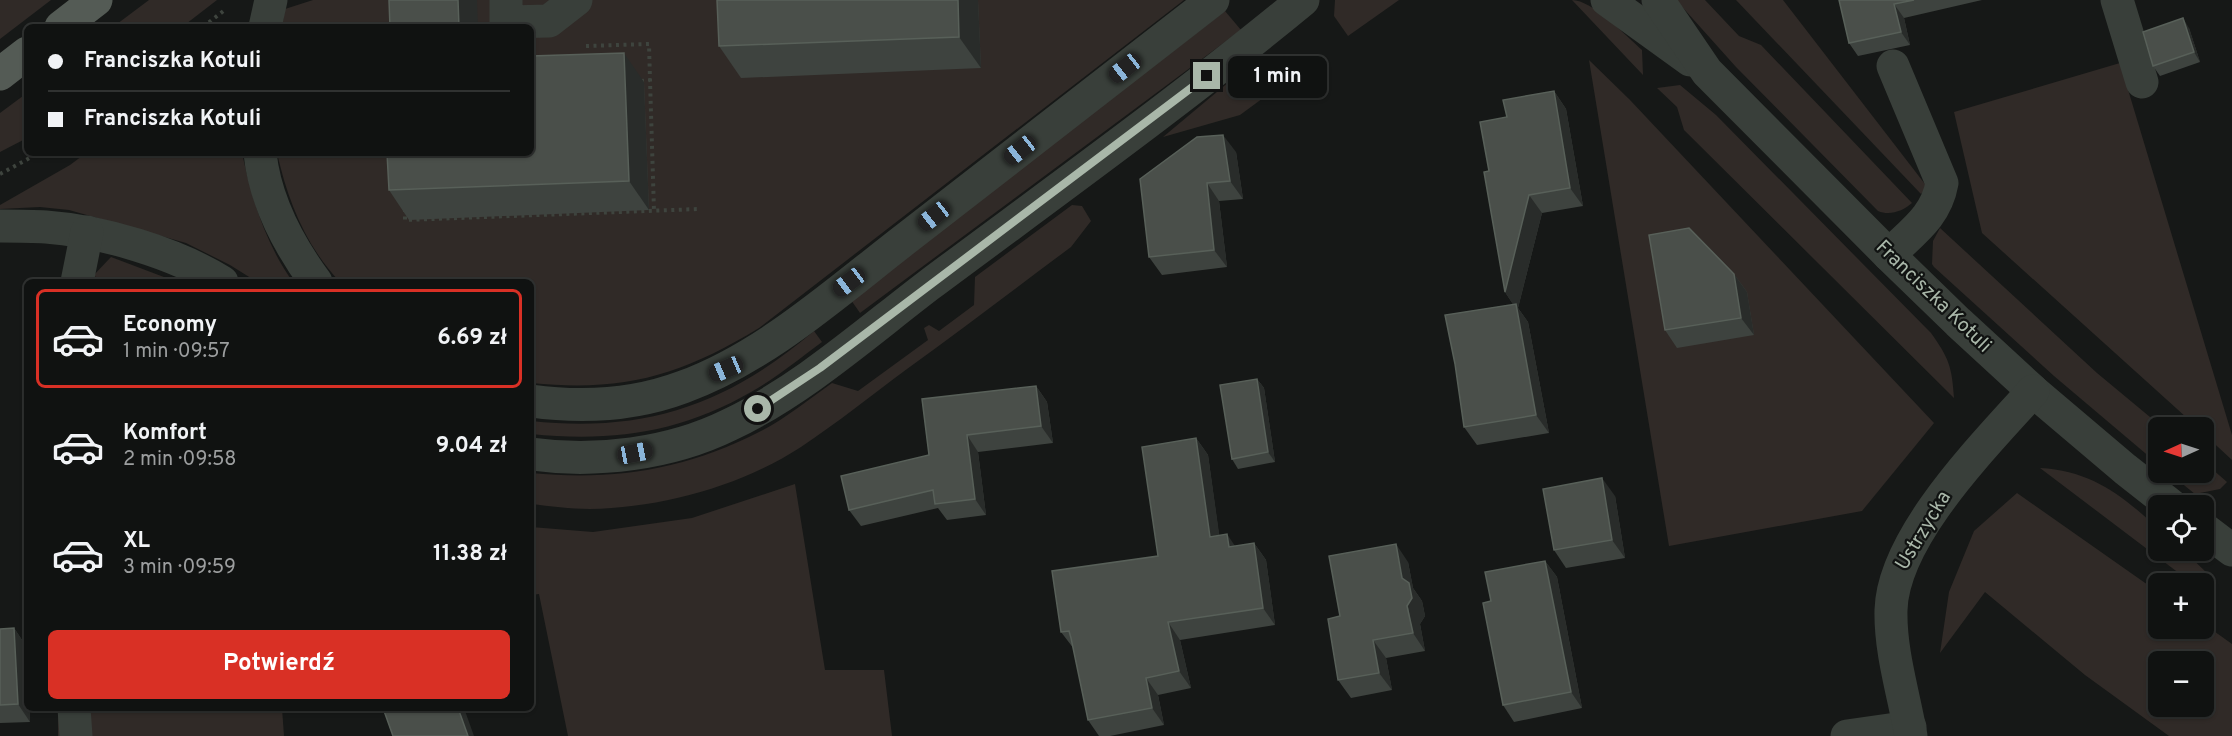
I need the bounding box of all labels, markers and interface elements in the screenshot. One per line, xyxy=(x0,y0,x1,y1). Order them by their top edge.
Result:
text: Franciszka Kotuli xyxy=(84,48,261,75)
car xyxy=(1105,50,1145,86)
callout: 1 min xyxy=(1228,55,1327,97)
route end xyxy=(1193,62,1220,89)
text: 1 min xyxy=(1253,64,1302,90)
text: Franciszka Kotuli xyxy=(84,106,261,133)
car xyxy=(1000,132,1040,168)
car xyxy=(914,198,954,234)
street label: Franciszka Kotuli xyxy=(1869,235,1997,359)
car xyxy=(829,264,869,300)
icon: car xyxy=(51,312,105,366)
text: Economy xyxy=(123,312,217,339)
text: 6.69 zł xyxy=(437,325,507,352)
text: 1 min · 09:57 xyxy=(123,339,230,365)
car xyxy=(706,354,746,384)
route start xyxy=(744,395,771,422)
north arrow xyxy=(2148,417,2214,483)
map controls xyxy=(2148,417,2214,717)
icon: car xyxy=(51,420,105,474)
text: Komfort xyxy=(123,420,207,447)
text: 9.04 zł xyxy=(436,433,507,460)
car xyxy=(616,441,654,465)
text: 2 min · 09:58 xyxy=(123,447,237,473)
street label: Ustrzycka xyxy=(1890,487,1958,575)
button: locate xyxy=(2148,495,2214,561)
icon: car xyxy=(51,528,105,582)
text: XL xyxy=(123,528,150,555)
text: 11.38 zł xyxy=(433,541,507,568)
text: 3 min · 09:59 xyxy=(123,555,236,581)
button: + xyxy=(2148,573,2214,639)
button: Potwierdź xyxy=(48,630,510,699)
button: − xyxy=(2148,651,2214,717)

